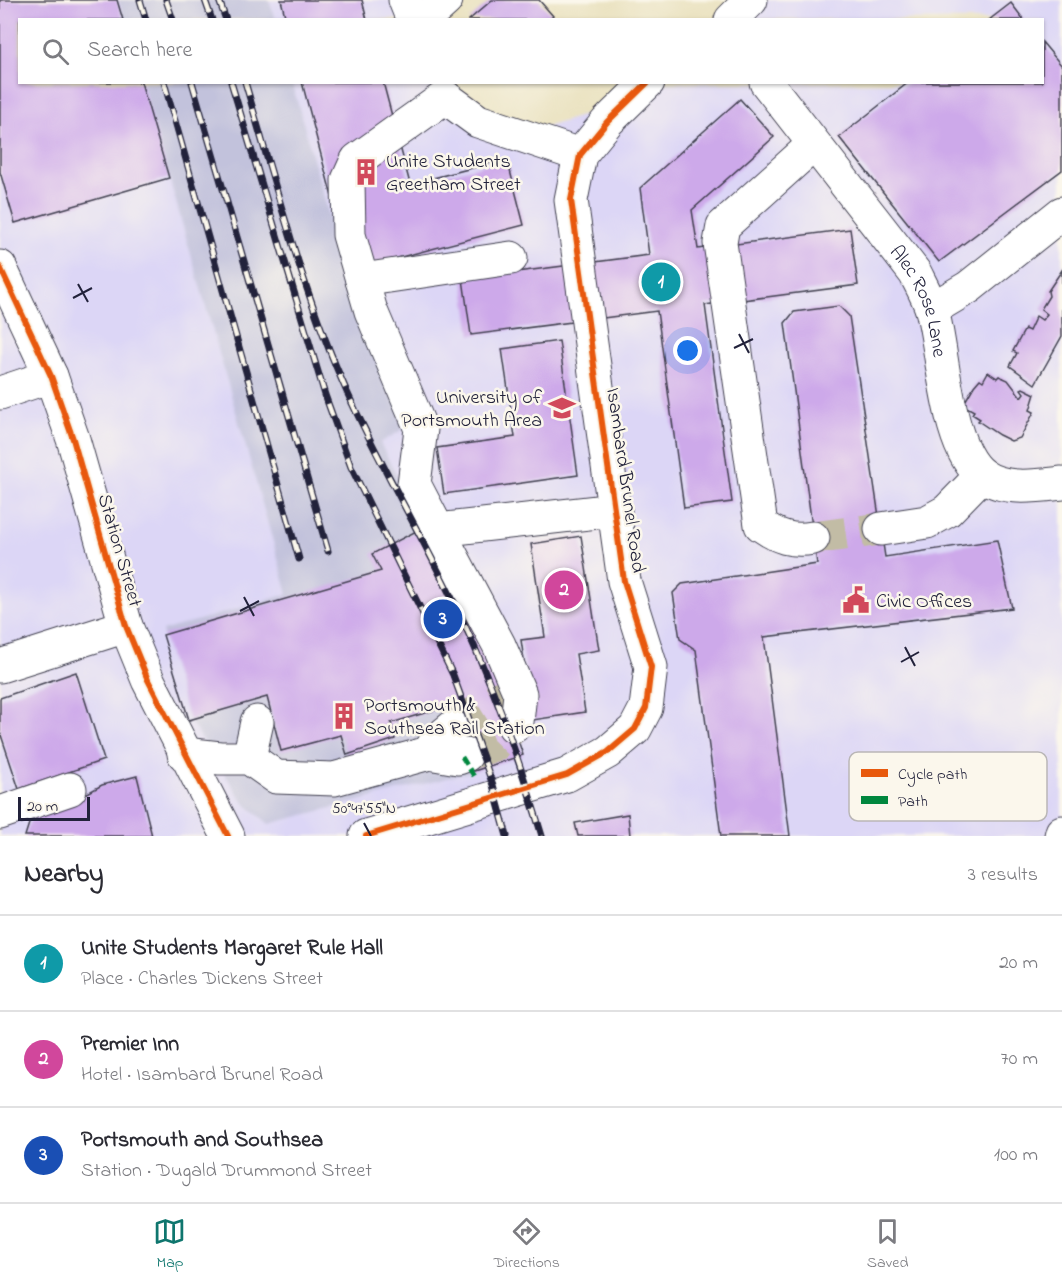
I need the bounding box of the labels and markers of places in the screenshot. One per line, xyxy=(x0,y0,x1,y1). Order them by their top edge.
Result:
place label: Unite Students Greetham Street xyxy=(386,148,521,200)
building icon: Unite Students Greetham Street xyxy=(351,157,381,187)
pin: 1 xyxy=(642,260,680,304)
place label: University of Portsmouth Area xyxy=(401,384,543,436)
school or university icon: University of Portsmouth Area xyxy=(547,393,577,423)
pin: 2 xyxy=(544,568,584,612)
public building icon: Civic Offices xyxy=(841,585,871,615)
place label: Civic Offices xyxy=(876,588,972,617)
pin: 3 xyxy=(424,596,462,642)
place label: Portsmouth & Southsea Rail Station xyxy=(364,692,545,744)
building icon: Portsmouth & Southsea Rail Station xyxy=(329,701,359,731)

